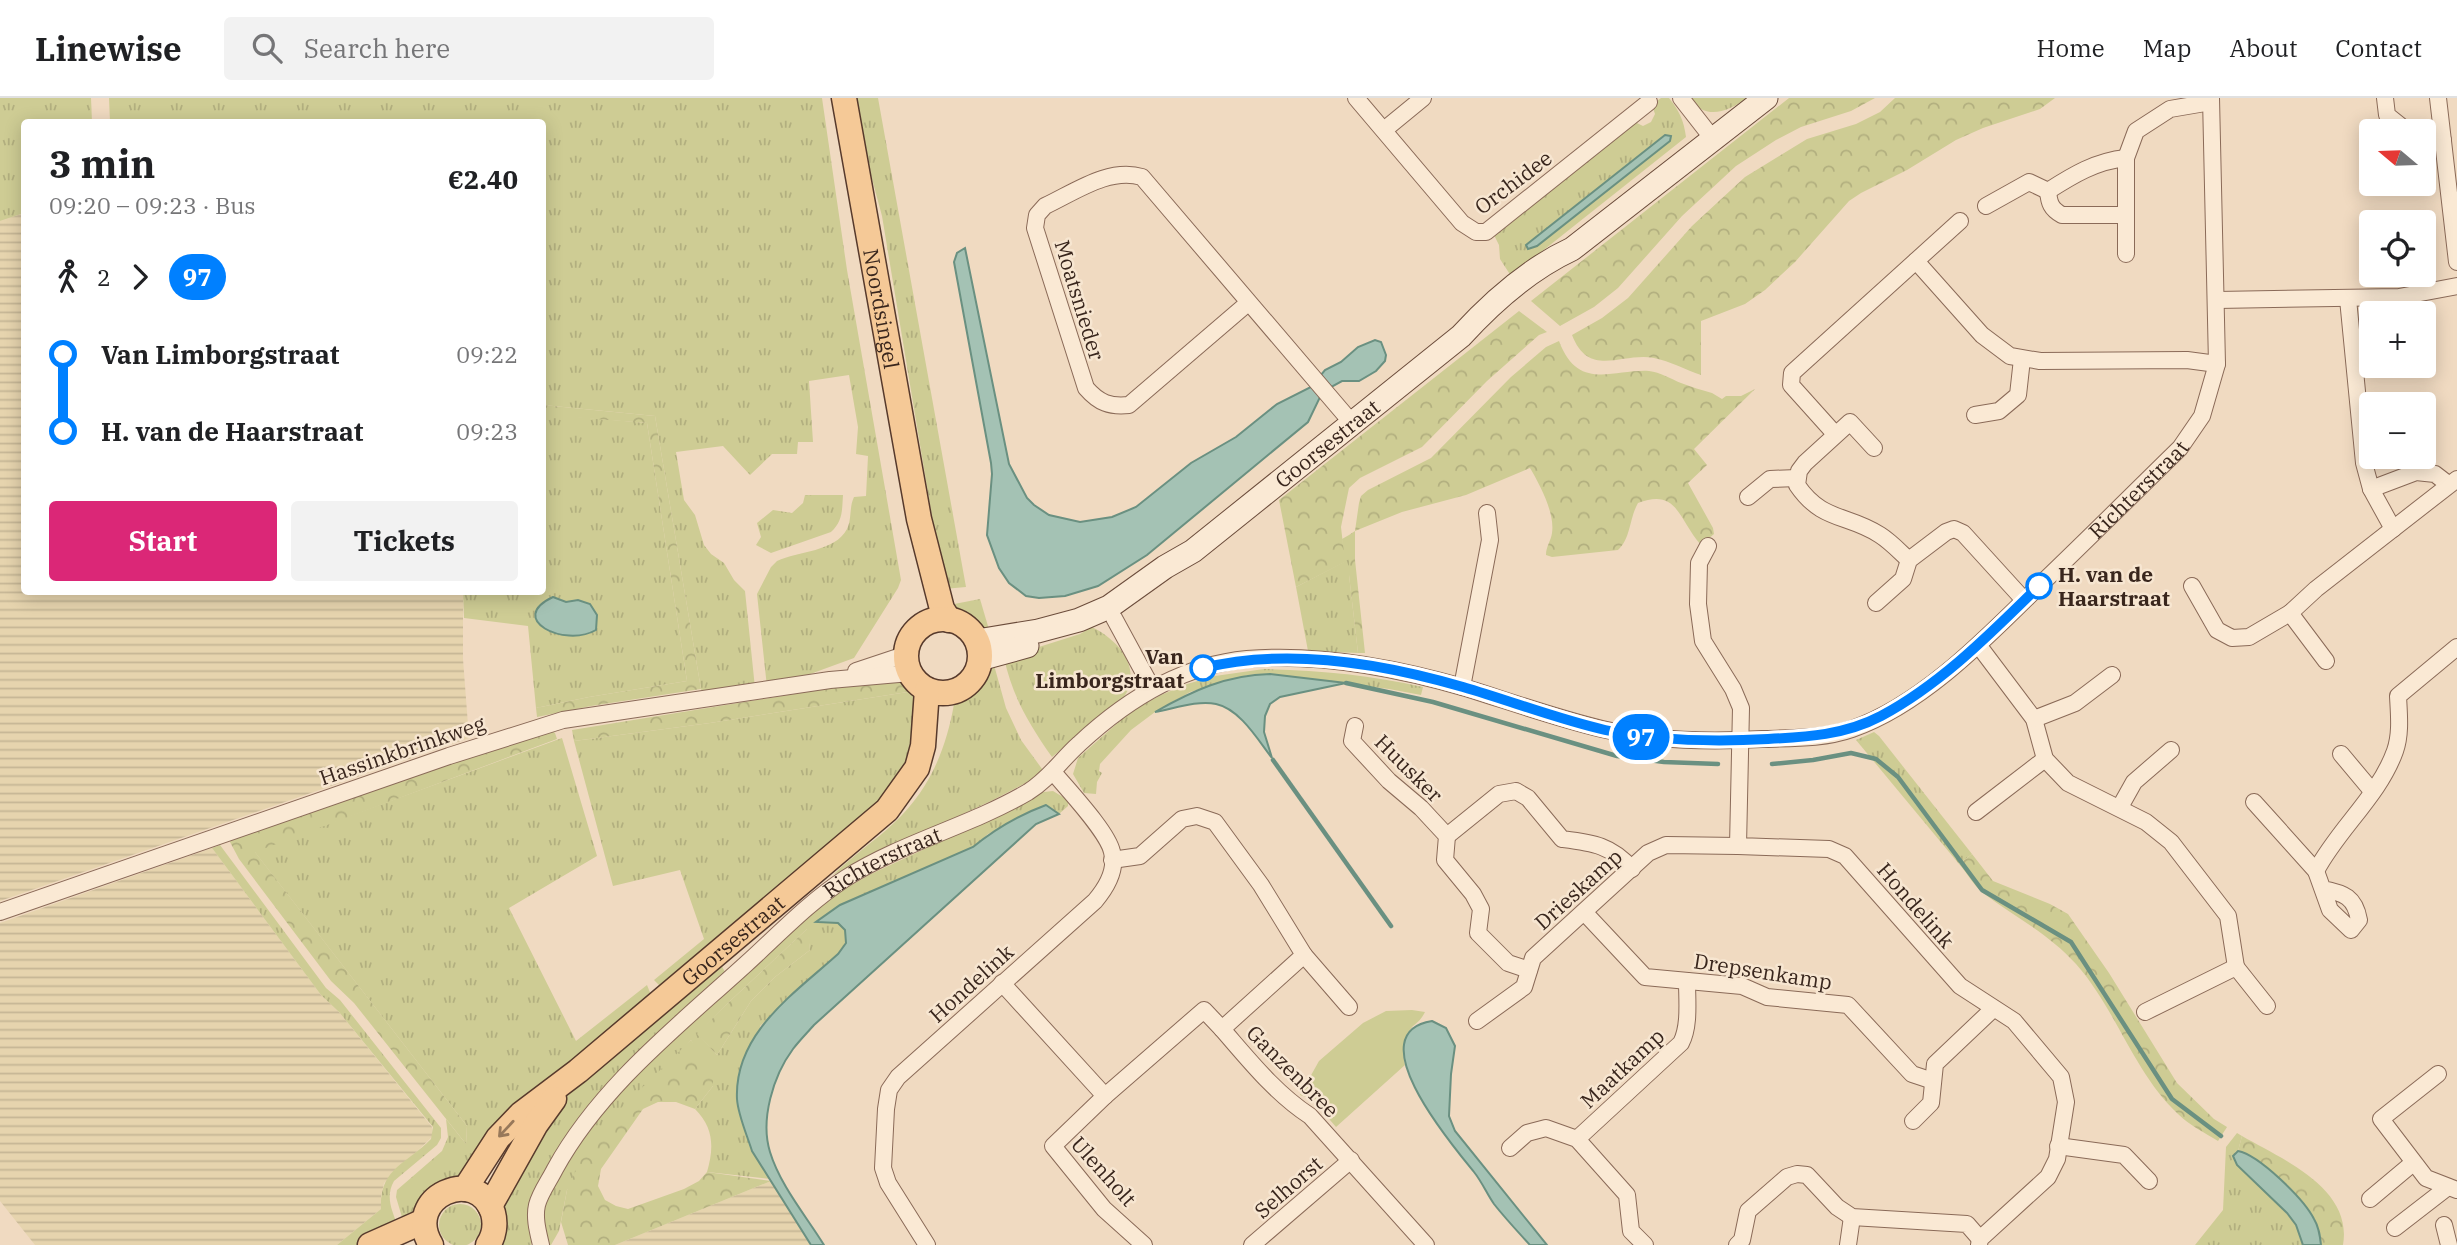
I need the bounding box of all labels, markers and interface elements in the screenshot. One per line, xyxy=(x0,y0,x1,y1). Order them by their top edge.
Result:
search box xyxy=(224,17,714,80)
text: Linewise xyxy=(35,27,182,70)
icon: search xyxy=(248,29,286,67)
text: Search here xyxy=(304,31,450,65)
text: Home xyxy=(2037,32,2105,64)
text: Map xyxy=(2143,32,2191,64)
text: About xyxy=(2229,32,2297,64)
text: Contact xyxy=(2335,32,2422,64)
north arrow xyxy=(2359,119,2436,196)
map controls xyxy=(2359,119,2436,469)
text: 3 min xyxy=(49,139,155,188)
street label: Orchidee xyxy=(1469,144,1557,220)
text: €2.40 xyxy=(448,162,518,196)
text: 09:20 – 09:23 · Bus xyxy=(49,190,256,220)
button: locate xyxy=(2359,210,2436,287)
street label: Moatsnieder xyxy=(1048,237,1112,364)
street label: Noordsingel xyxy=(857,246,906,371)
icon: walk xyxy=(49,258,87,296)
icon: forward xyxy=(121,258,159,296)
text: 97 xyxy=(183,261,212,293)
text: 2 xyxy=(97,262,111,292)
button: + xyxy=(2359,301,2436,378)
text: Van Limborgstraat xyxy=(101,337,340,371)
text: 09:22 xyxy=(456,339,518,369)
button: − xyxy=(2359,392,2436,469)
street label: Goorsestraat xyxy=(1269,393,1385,494)
text: H. van de Haarstraat xyxy=(101,414,364,448)
text: 09:23 xyxy=(456,416,518,446)
street label: Richterstraat xyxy=(2082,435,2195,545)
button: Start xyxy=(49,501,277,581)
button: Tickets xyxy=(291,501,518,581)
place label: H. van de Haarstraat xyxy=(2058,560,2170,612)
marker: H. van de Haarstraat xyxy=(2026,573,2052,599)
place label: Van Limborgstraat xyxy=(1035,642,1184,694)
marker: Van Limborgstraat xyxy=(1190,655,1216,681)
street label: Hassinkbrinkweg xyxy=(315,708,489,792)
line badge: 97 xyxy=(1610,714,1672,760)
text: 97 xyxy=(1627,721,1655,753)
street label: Huusker xyxy=(1369,728,1450,809)
street label: Richterstraat xyxy=(817,820,945,904)
street label: Drieskamp xyxy=(1528,842,1628,936)
street label: Hondelink xyxy=(1871,856,1961,954)
street label: Goorsestraat xyxy=(675,889,790,992)
street label: Hondelink xyxy=(923,937,1020,1028)
street label: Drepsenkamp xyxy=(1692,946,1834,996)
street label: Ganzenbree xyxy=(1241,1019,1345,1123)
street label: Maatkamp xyxy=(1574,1022,1670,1114)
one-way arrow xyxy=(498,1120,514,1138)
street label: Ulenholt xyxy=(1065,1130,1143,1212)
street label: Selhorst xyxy=(1248,1150,1328,1224)

